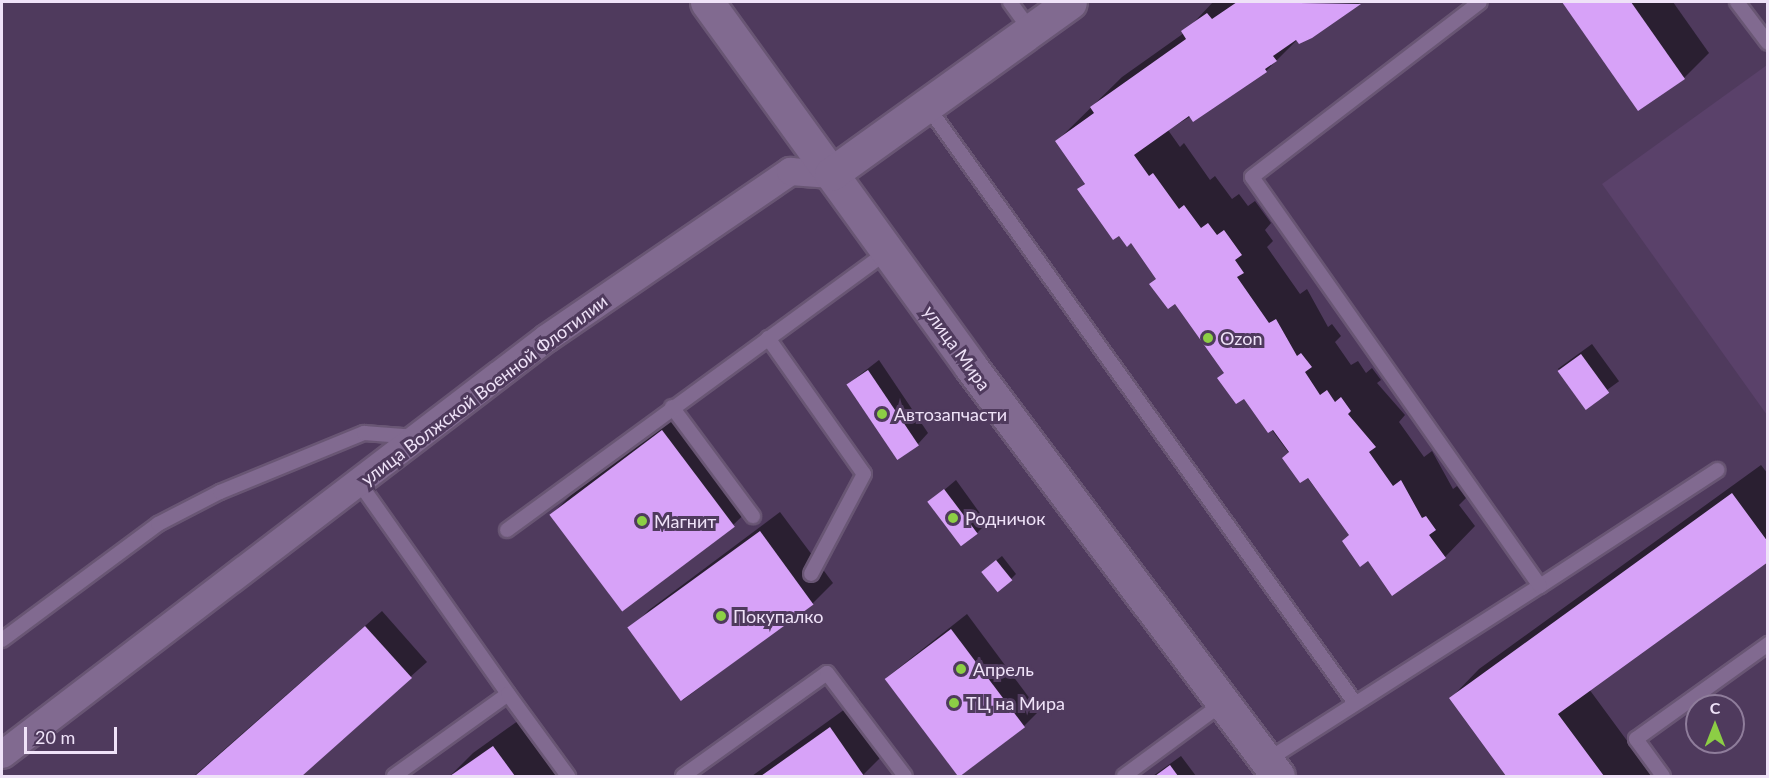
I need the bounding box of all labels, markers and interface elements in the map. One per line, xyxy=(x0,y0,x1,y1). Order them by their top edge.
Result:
street label: улица Волжской Военной Флотилии xyxy=(356,290,612,490)
street label: улица Мира xyxy=(919,301,995,395)
place label: Ozon xyxy=(1220,327,1262,349)
marker: Ozon xyxy=(1201,331,1215,345)
place label: Автозапчасти xyxy=(894,403,1007,425)
marker: Автозапчасти xyxy=(875,407,889,421)
place label: Родничок xyxy=(965,507,1046,529)
place label: Магнит xyxy=(654,510,716,532)
marker: Родничок xyxy=(946,511,960,525)
marker: Магнит xyxy=(635,514,649,528)
place label: Покупалко xyxy=(733,605,824,627)
marker: Покупалко xyxy=(714,609,728,623)
place label: Апрель xyxy=(973,658,1034,680)
marker: Апрель xyxy=(954,662,968,676)
place label: ТЦ на Мира xyxy=(966,692,1065,714)
north arrow xyxy=(1685,694,1745,754)
marker: ТЦ на Мира xyxy=(947,696,961,710)
text: С xyxy=(1710,698,1720,717)
scale bar xyxy=(27,715,120,753)
text: 20 m xyxy=(35,726,75,748)

